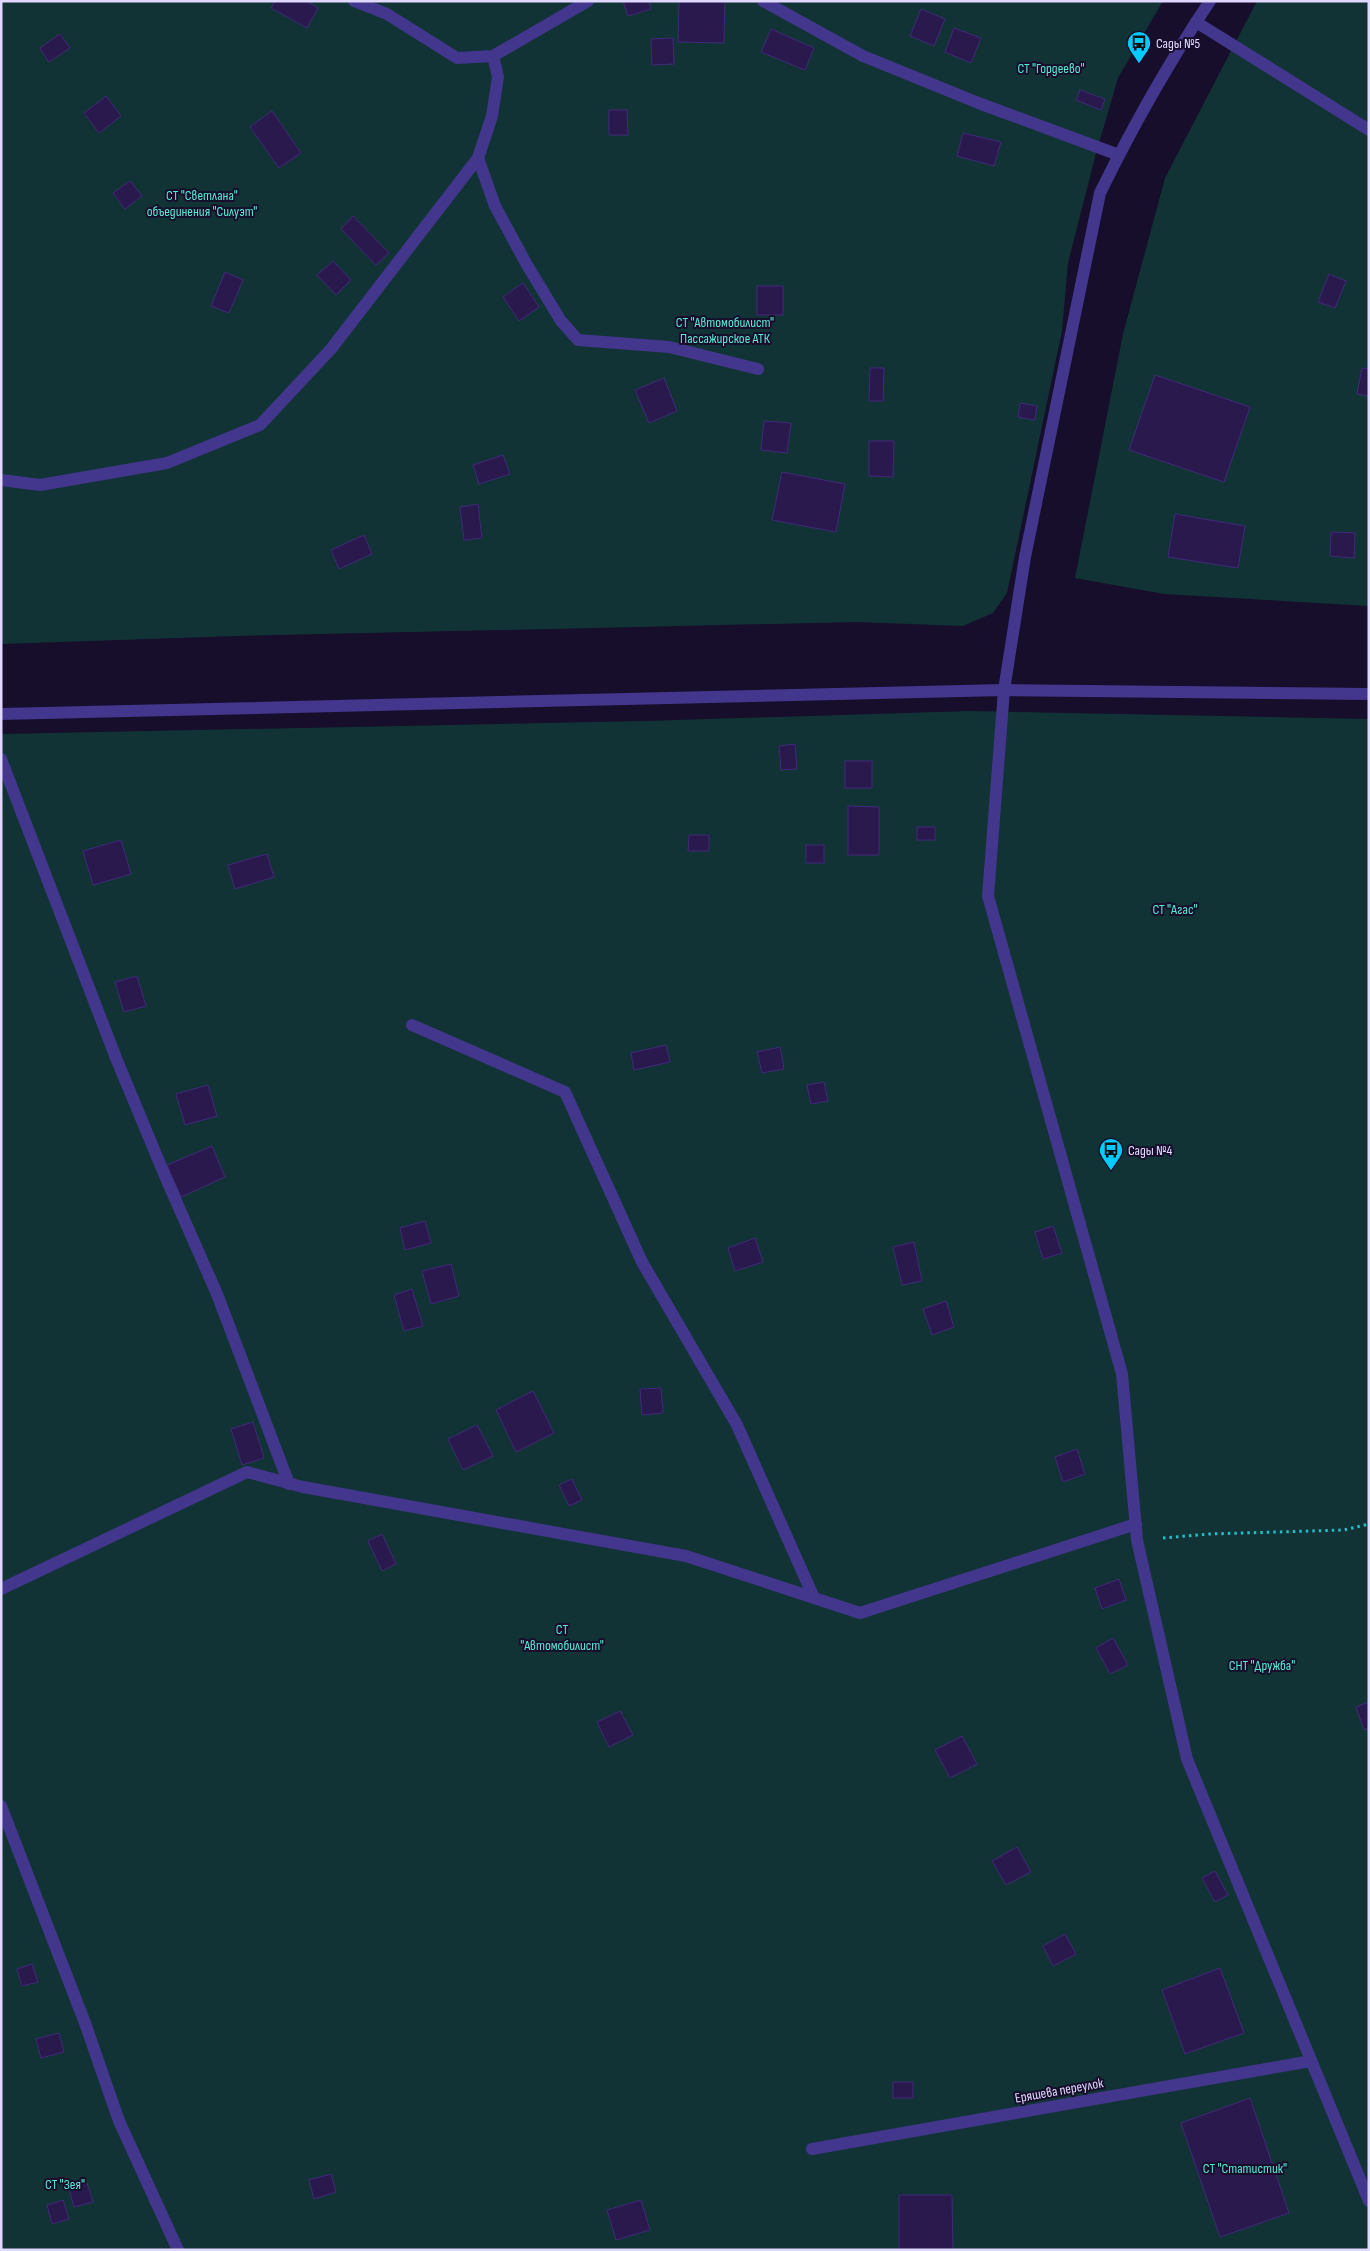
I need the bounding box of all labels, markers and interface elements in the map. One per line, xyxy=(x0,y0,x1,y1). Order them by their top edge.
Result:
bus stop icon: Сады №5 xyxy=(1126,30,1152,64)
place label: Сады №5 xyxy=(1156,35,1200,52)
park label: СТ "Гордеево" xyxy=(1017,60,1085,77)
park label: СТ "Светлана" объединения "Силуэт" xyxy=(147,187,257,220)
park label: СТ "Автомобилист" Пассажирское АТК xyxy=(676,314,774,347)
park label: СТ "Агас" xyxy=(1152,901,1198,918)
bus stop icon: Сады №4 xyxy=(1098,1137,1124,1171)
place label: Сады №4 xyxy=(1128,1142,1172,1159)
park label: СТ "Автомобилист" xyxy=(520,1621,604,1654)
park label: СНТ "Дружба" xyxy=(1229,1657,1295,1674)
street label: Еряшева переулок xyxy=(1014,2074,1105,2107)
park label: СТ "Статистик" xyxy=(1203,2160,1287,2177)
park label: СТ "Зея" xyxy=(45,2176,85,2193)

